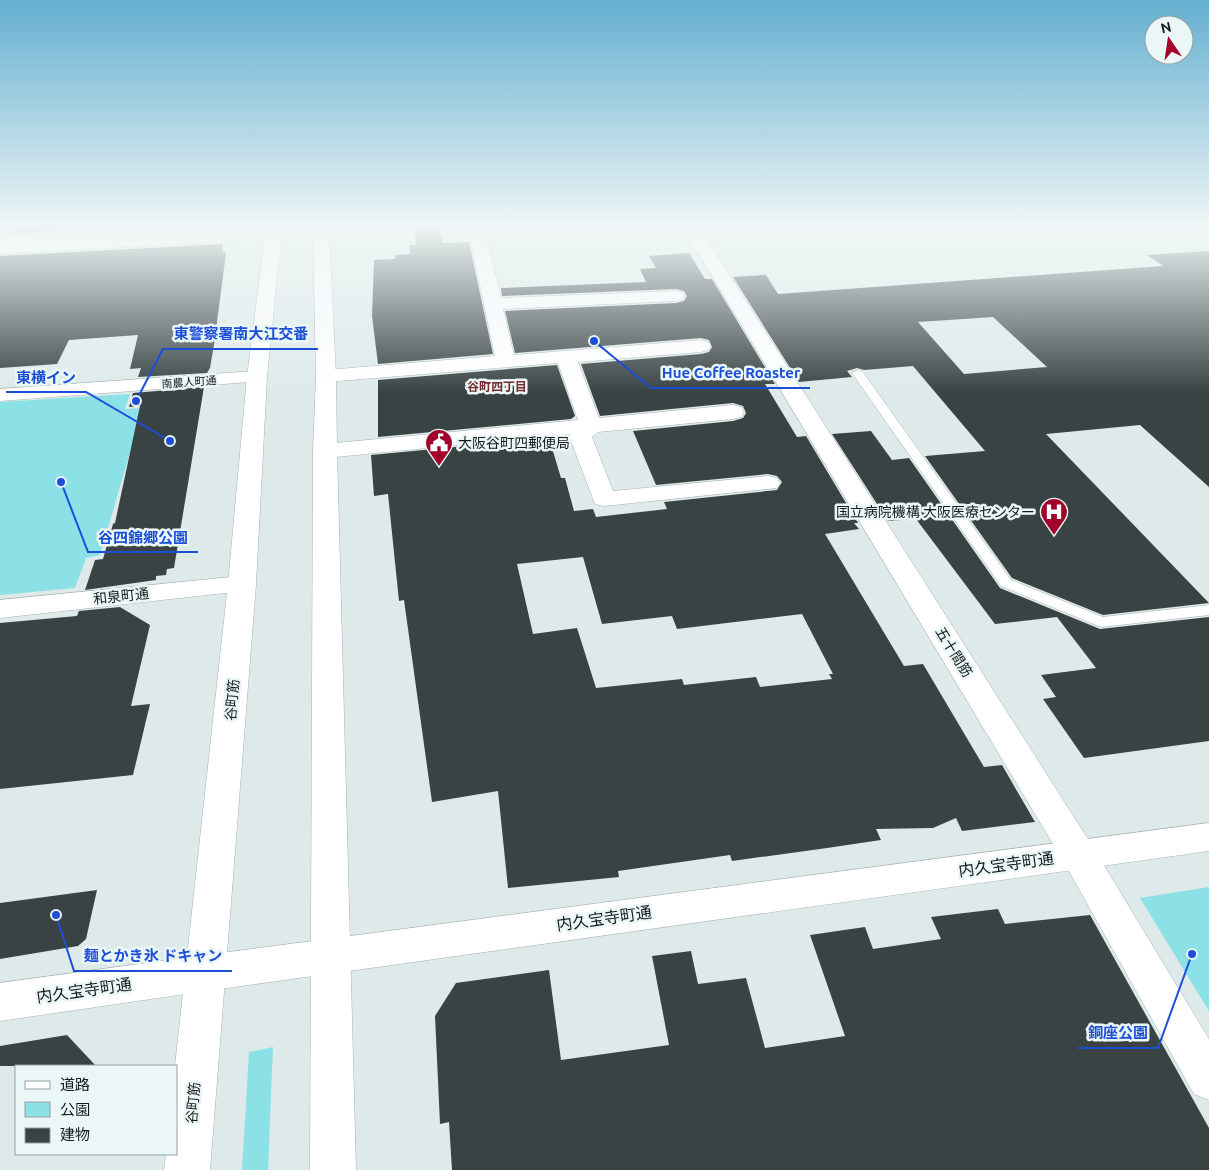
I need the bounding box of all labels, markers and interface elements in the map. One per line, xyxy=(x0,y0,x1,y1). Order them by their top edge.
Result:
north arrow xyxy=(1144,15,1194,65)
text: N xyxy=(1159,18,1173,36)
callout: 東警察署南大江交番 xyxy=(163,319,318,349)
text: 東警察署南大江交番 xyxy=(173,325,309,342)
callout: Hue Coffee Roaster xyxy=(651,358,810,388)
callout: 東横イン xyxy=(6,362,86,392)
text: Hue Coffee Roaster xyxy=(662,364,801,381)
text: 東横イン xyxy=(16,369,76,386)
street label: 南農人町通 xyxy=(161,374,217,390)
district label: 谷町四丁目 xyxy=(467,380,527,393)
public building icon: 大阪谷町四郵便局 xyxy=(424,428,454,467)
place label: 大阪谷町四郵便局 xyxy=(458,435,570,451)
hospital icon: 国立病院機構 大阪医療センター xyxy=(1039,497,1069,536)
place label: 国立病院機構 大阪医療センター xyxy=(836,504,1035,520)
callout: 谷四錦郷公園 xyxy=(88,522,198,552)
text: 谷四錦郷公園 xyxy=(98,529,188,546)
street label: 和泉町通 xyxy=(92,585,150,607)
street label: 五十間筋 xyxy=(932,624,976,680)
street label: 谷町筋 xyxy=(222,678,242,722)
street label: 内久宝寺町通 xyxy=(957,848,1055,880)
street label: 内久宝寺町通 xyxy=(555,902,653,934)
callout: 麺とかき氷 ドキャン xyxy=(74,941,232,971)
text: 麺とかき氷 ドキャン xyxy=(84,947,222,964)
street label: 内久宝寺町通 xyxy=(35,974,133,1006)
callout: 銅座公園 xyxy=(1078,1018,1158,1048)
text: 銅座公園 xyxy=(1088,1024,1148,1041)
legend xyxy=(15,1065,178,1155)
text: 道路 xyxy=(60,1076,90,1093)
street label: 谷町筋 xyxy=(183,1081,203,1125)
text: 公園 xyxy=(60,1101,90,1118)
text: 建物 xyxy=(60,1126,90,1143)

